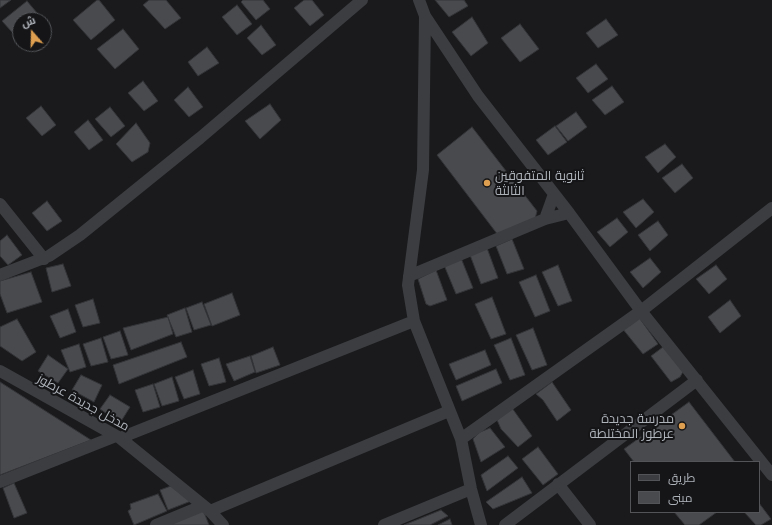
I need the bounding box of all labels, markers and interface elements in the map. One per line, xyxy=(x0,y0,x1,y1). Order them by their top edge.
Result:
north arrow xyxy=(12,12,52,52)
text: ش xyxy=(20,14,37,30)
place label: ثانوية المتفوقين الثالثة xyxy=(495,168,584,199)
marker: ثانوية المتفوقين الثالثة xyxy=(482,178,492,188)
street label: مدخل جديدة عرطوز xyxy=(34,371,132,435)
place label: مدرسة جديدة عرطوز المختلطة xyxy=(589,411,674,442)
marker: مدرسة جديدة عرطوز المختلطة xyxy=(677,421,687,431)
legend xyxy=(630,461,760,513)
text: طريق xyxy=(668,471,695,485)
text: مبنى xyxy=(668,491,693,505)

